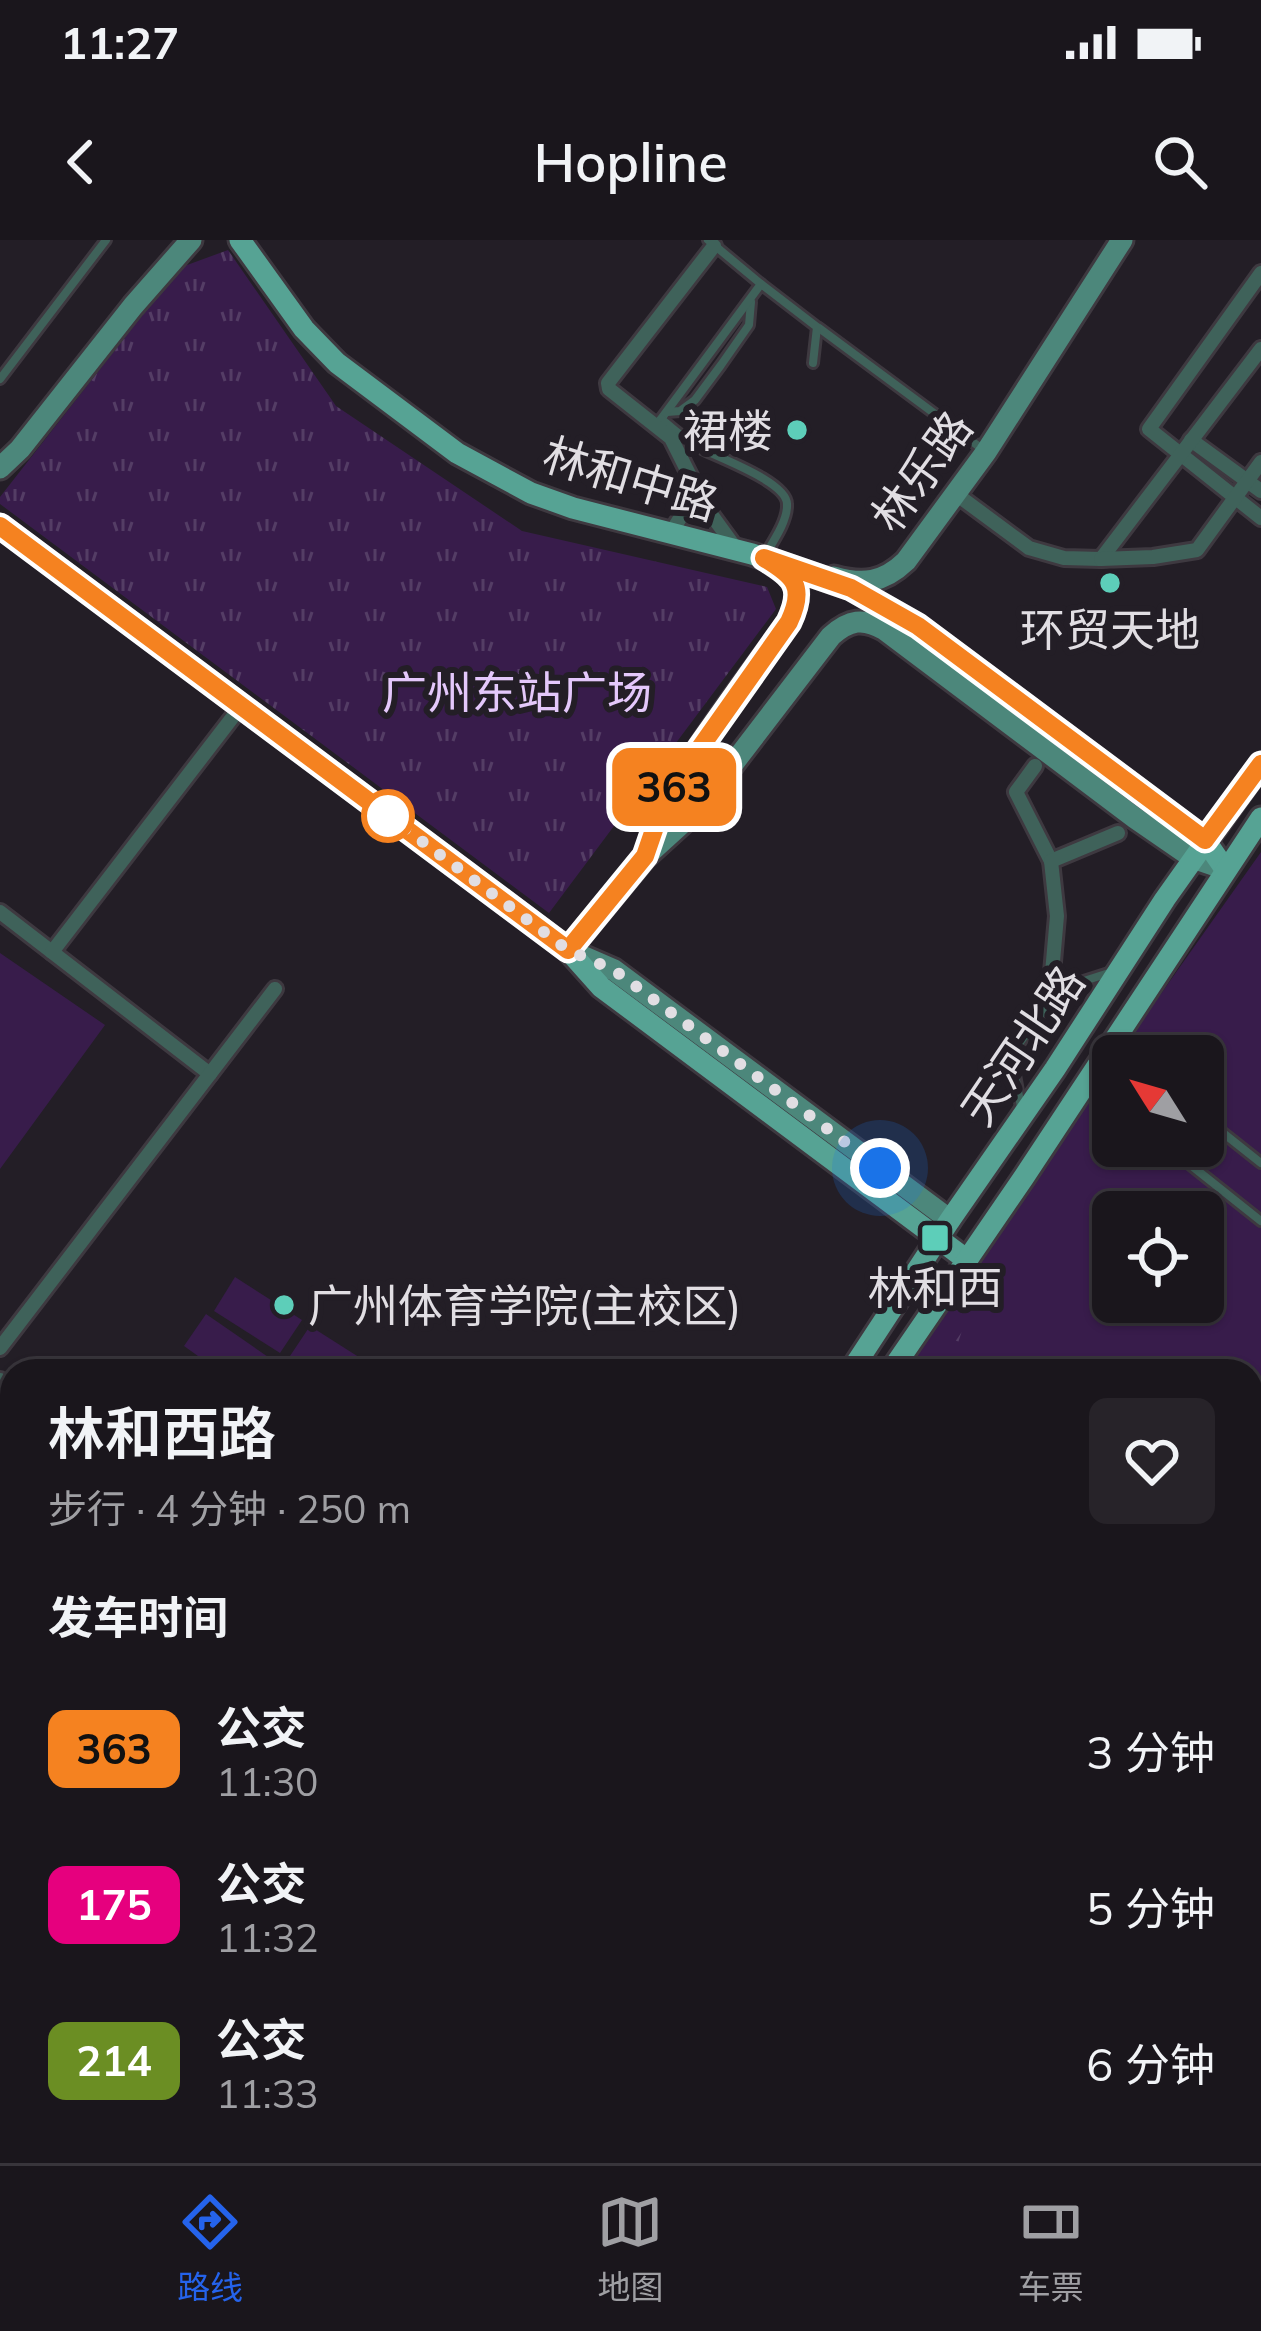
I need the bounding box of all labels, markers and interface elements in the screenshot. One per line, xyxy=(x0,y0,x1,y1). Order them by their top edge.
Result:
text: 11:27 xyxy=(60,14,179,70)
text: Hopline xyxy=(533,128,728,196)
icon: back xyxy=(48,129,114,195)
icon: search xyxy=(1147,129,1213,195)
street label: 林乐路 xyxy=(859,400,983,542)
place label: 裙楼 xyxy=(683,402,773,458)
marker: 裙楼 xyxy=(784,417,810,443)
street label: 林和中路 xyxy=(537,425,725,531)
marker: 环贸天地 xyxy=(1097,570,1123,596)
place label: 环贸天地 xyxy=(1020,601,1200,657)
park label: 广州东站广场 xyxy=(382,664,652,720)
line badge: 363 xyxy=(605,748,743,826)
text: 363 xyxy=(636,760,712,813)
unlabelled marker xyxy=(363,791,413,841)
street label: 天河北路 xyxy=(948,955,1096,1135)
north arrow xyxy=(1092,1035,1224,1167)
map controls xyxy=(1092,1035,1224,1323)
your location xyxy=(850,1138,910,1198)
button: locate xyxy=(1092,1191,1224,1323)
marker: 林和西 xyxy=(919,1222,951,1254)
place label: 林和西 xyxy=(867,1259,1003,1315)
place label: 广州体育学院(主校区) xyxy=(308,1277,742,1333)
marker: 广州体育学院(主校区) xyxy=(271,1292,297,1318)
text: 林和西路 xyxy=(48,1397,276,1468)
button: heart xyxy=(1089,1398,1215,1524)
text: 步行 · 4 分钟 · 250 m xyxy=(48,1484,411,1533)
text: 发车时间 xyxy=(48,1589,228,1645)
text: 公交 xyxy=(216,1699,306,1755)
text: 363 xyxy=(76,1722,152,1775)
text: 3 分钟 xyxy=(1086,1724,1215,1780)
text: 11:30 xyxy=(216,1757,319,1806)
text: 公交 xyxy=(216,1855,306,1911)
text: 175 xyxy=(76,1878,152,1931)
text: 5 分钟 xyxy=(1086,1880,1215,1936)
text: 11:32 xyxy=(216,1913,319,1962)
text: 公交 xyxy=(216,2011,306,2067)
text: 214 xyxy=(76,2034,152,2087)
text: 6 分钟 xyxy=(1086,2036,1215,2092)
text: 11:33 xyxy=(216,2069,319,2118)
tab: 路线 xyxy=(177,2189,243,2309)
tab: 地图 xyxy=(597,2189,663,2309)
tab: 车票 xyxy=(1018,2189,1084,2309)

